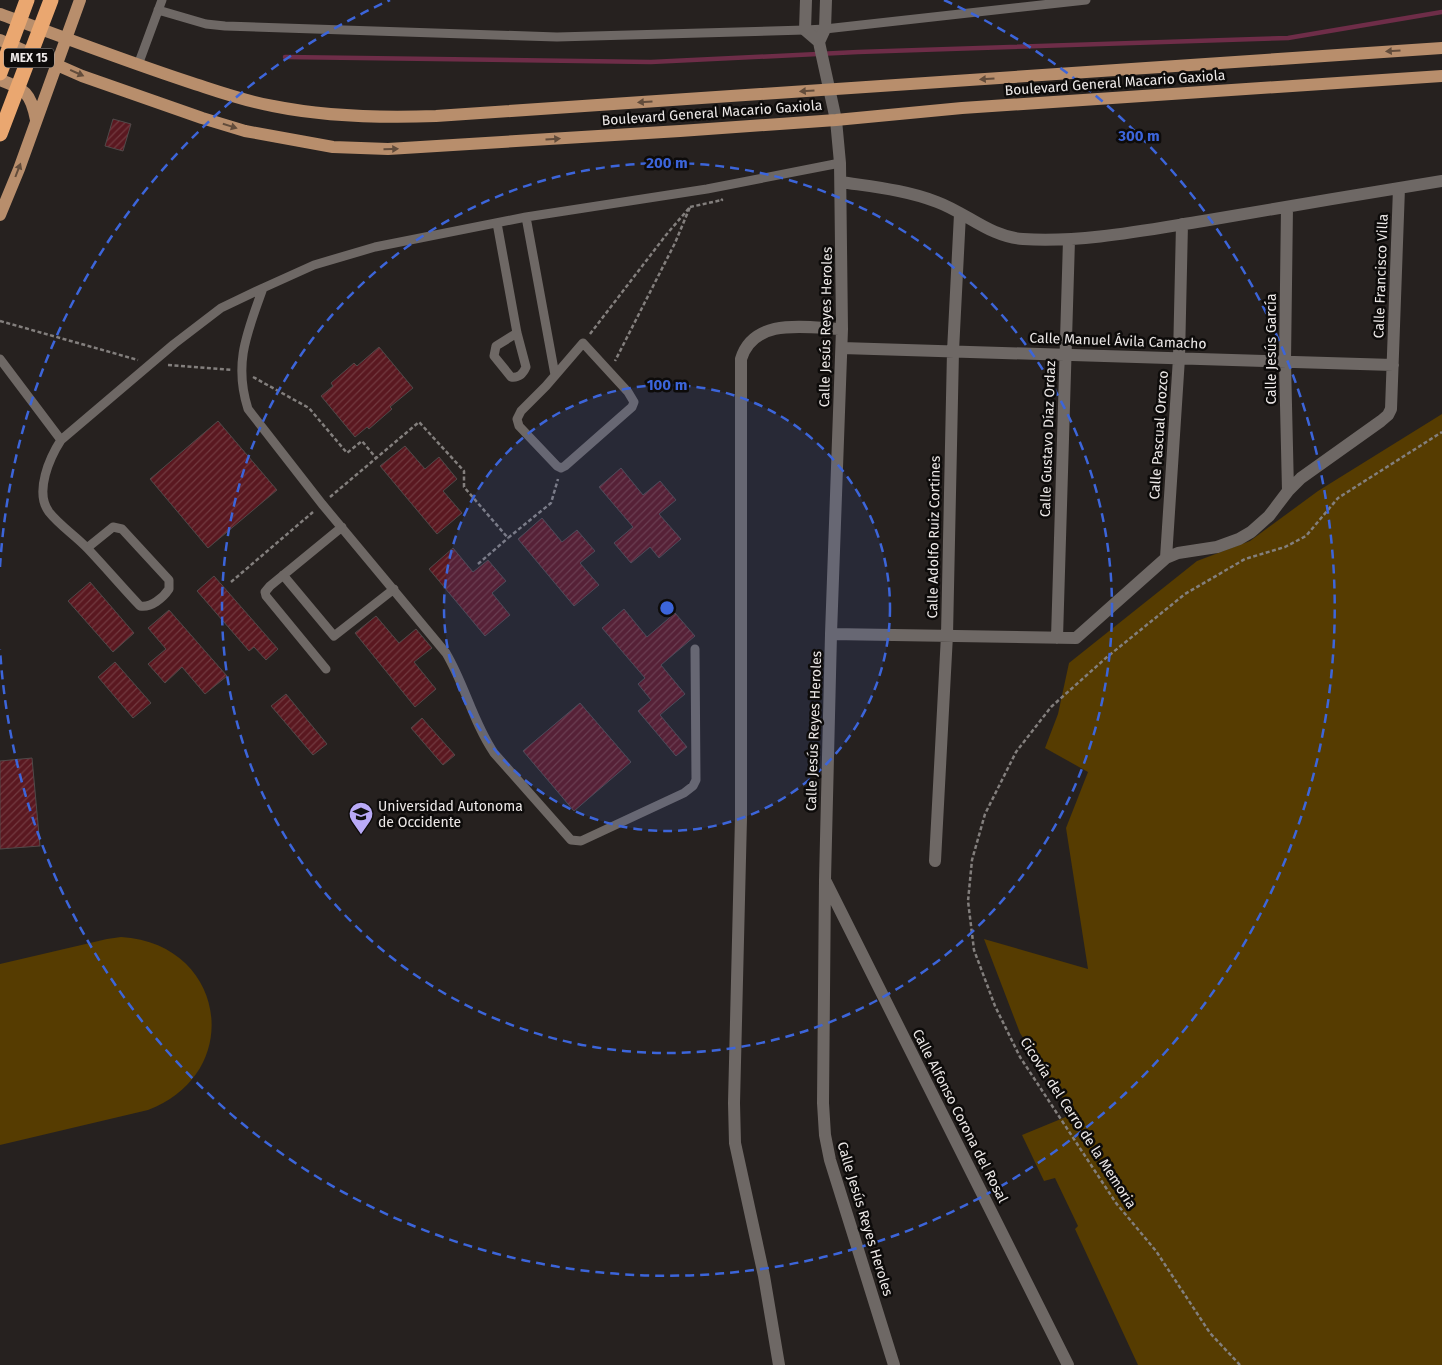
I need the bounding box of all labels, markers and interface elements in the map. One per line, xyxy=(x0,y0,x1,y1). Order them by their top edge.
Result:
road number: MEX 15 xyxy=(4,48,54,68)
one-way arrow xyxy=(1385,48,1401,56)
street label: Boulevard General Macario Gaxiola xyxy=(1004,67,1226,99)
one-way arrow xyxy=(70,70,84,78)
one-way arrow xyxy=(979,75,995,83)
one-way arrow xyxy=(799,87,815,95)
street label: Boulevard General Macario Gaxiola xyxy=(601,97,823,129)
one-way arrow xyxy=(637,99,653,107)
one-way arrow xyxy=(223,123,238,131)
text: 300 m xyxy=(1117,127,1160,145)
one-way arrow xyxy=(545,135,561,143)
one-way arrow xyxy=(383,144,399,152)
text: 200 m xyxy=(646,154,688,172)
one-way arrow xyxy=(14,162,22,177)
street label: Calle Francisco Villa xyxy=(1370,213,1392,339)
street label: Calle Jesús Reyes Heroles xyxy=(816,246,836,407)
street label: Calle Jesús García xyxy=(1263,293,1280,405)
street label: Calle Manuel Ávila Camacho xyxy=(1029,328,1207,353)
street label: Calle Gustavo Díaz Ordaz xyxy=(1037,361,1059,517)
street label: Calle Pascual Orozco xyxy=(1146,370,1172,500)
text: 100 m xyxy=(647,376,687,394)
street label: Calle Adolfo Ruiz Cortines xyxy=(924,455,944,618)
centre of rings xyxy=(658,599,676,617)
street label: Calle Jesús Reyes Heroles xyxy=(803,650,825,812)
place label: Universidad Autonoma de Occidente xyxy=(378,798,523,831)
school or university icon: Universidad Autonoma de Occidente xyxy=(348,801,374,835)
street label: Calle Alfonso Corona del Rosal xyxy=(909,1026,1011,1206)
street label: Cicovía del Cerro de la Memoria xyxy=(1016,1034,1140,1212)
street label: Calle Jesús Reyes Heroles xyxy=(833,1140,897,1299)

